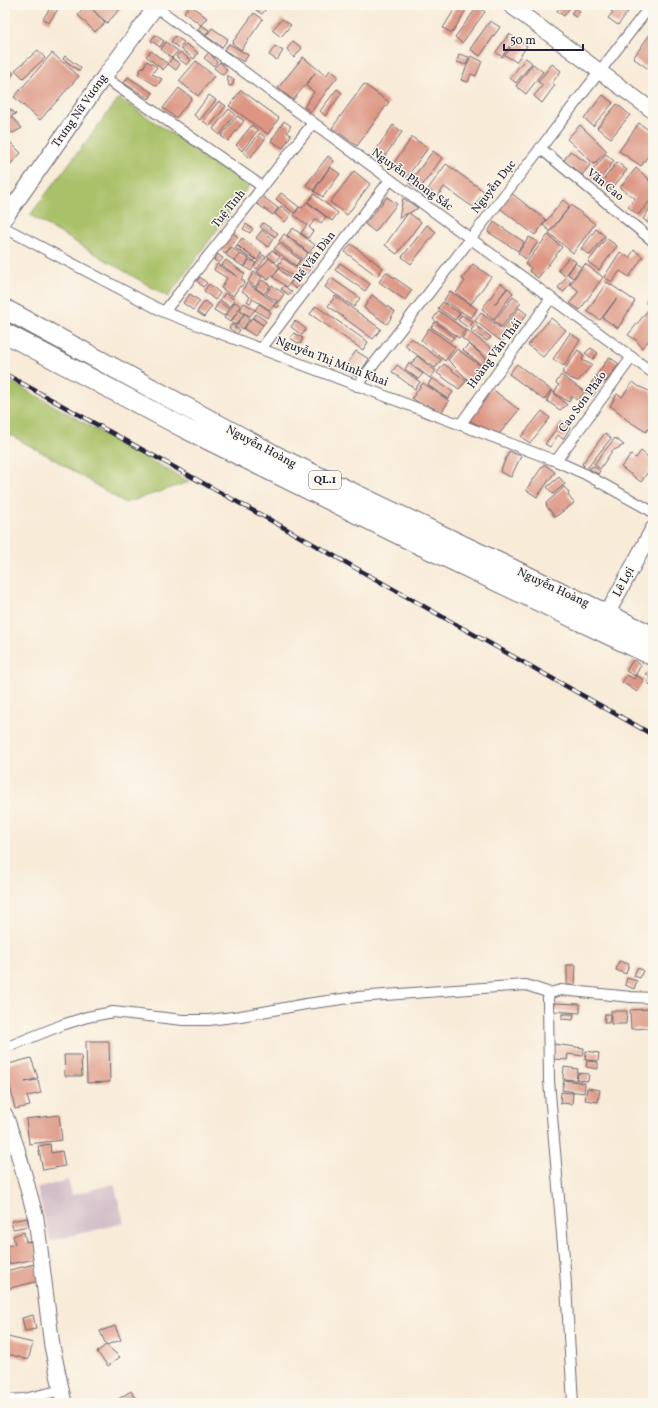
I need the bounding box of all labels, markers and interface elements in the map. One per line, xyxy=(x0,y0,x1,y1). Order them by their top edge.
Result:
scale bar xyxy=(504,26,583,52)
text: 50 m xyxy=(510,33,536,49)
street label: Trưng Nữ Vương xyxy=(49,71,111,151)
street label: Nguyễn Phong Sắc xyxy=(368,145,456,215)
street label: Nguyễn Dục xyxy=(468,157,520,217)
street label: Văn Cao xyxy=(583,165,627,205)
street label: Tuệ Tĩnh xyxy=(209,186,249,232)
street label: Bế Văn Đàn xyxy=(290,228,340,286)
street label: Hoàng Văn Thái xyxy=(464,315,526,392)
street label: Nguyễn Thị Minh Khai xyxy=(274,333,391,391)
street label: Cao Sơn Pháo xyxy=(555,368,611,436)
street label: Nguyễn Hoàng xyxy=(223,422,299,472)
road number: QL.1 xyxy=(309,471,341,489)
street label: Nguyễn Hoàng xyxy=(514,564,592,612)
street label: Lê Lợi xyxy=(609,564,639,600)

